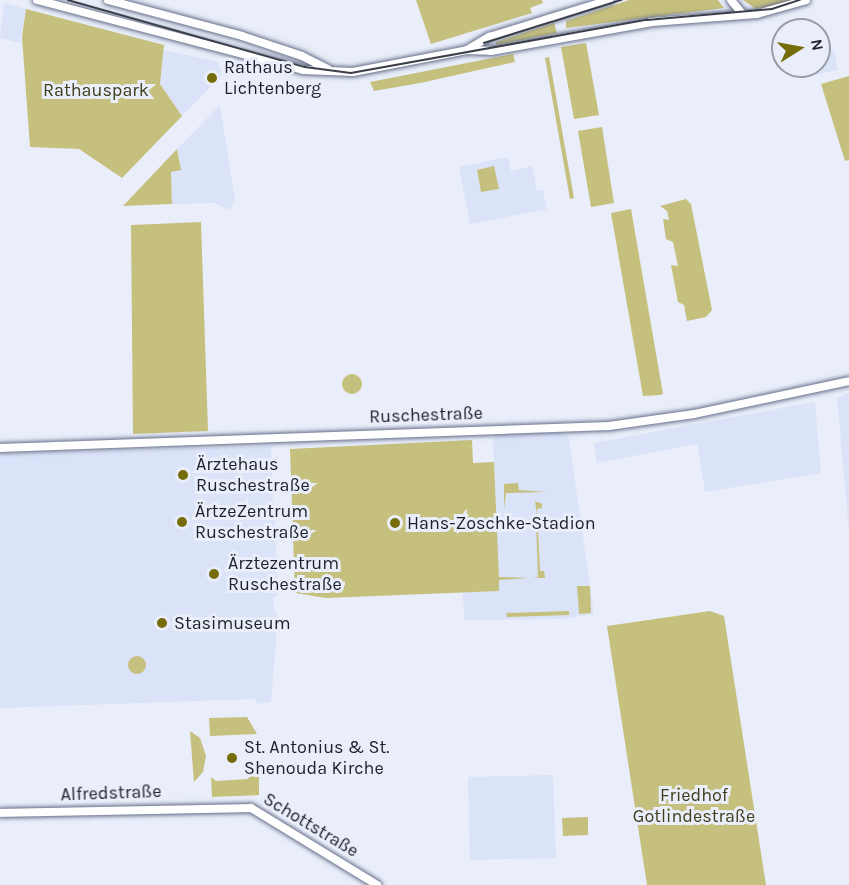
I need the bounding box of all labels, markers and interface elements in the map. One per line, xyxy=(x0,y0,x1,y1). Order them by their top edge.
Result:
north arrow xyxy=(771,18,831,78)
text: N xyxy=(807,37,828,52)
place label: Rathaus Lichtenberg xyxy=(224,57,321,100)
marker: Rathaus Lichtenberg xyxy=(205,71,219,85)
park label: Rathauspark xyxy=(43,79,149,101)
street label: Ruschestraße xyxy=(369,402,483,428)
place label: Ärztehaus Ruschestraße xyxy=(196,454,310,496)
marker: Ärztehaus Ruschestraße xyxy=(174,466,192,484)
place label: ÄrtzeZentrum Ruschestraße xyxy=(195,501,309,544)
place label: Hans-Zoschke-Stadion xyxy=(407,512,596,534)
marker: ÄrtzeZentrum Ruschestraße xyxy=(173,513,191,531)
marker: Hans-Zoschke-Stadion xyxy=(388,516,402,530)
place label: Ärztezentrum Ruschestraße xyxy=(228,553,342,596)
marker: Ärztezentrum Ruschestraße xyxy=(205,565,223,583)
place label: Stasimuseum xyxy=(174,612,291,634)
marker: Stasimuseum xyxy=(155,616,169,630)
place label: St. Antonius & St. Shenouda Kirche xyxy=(244,737,389,780)
marker: St. Antonius & St. Shenouda Kirche xyxy=(225,751,239,765)
street label: Alfredstraße xyxy=(60,780,162,806)
park label: Friedhof Gotlindestraße xyxy=(633,785,755,828)
street label: Schottstraße xyxy=(259,788,363,862)

